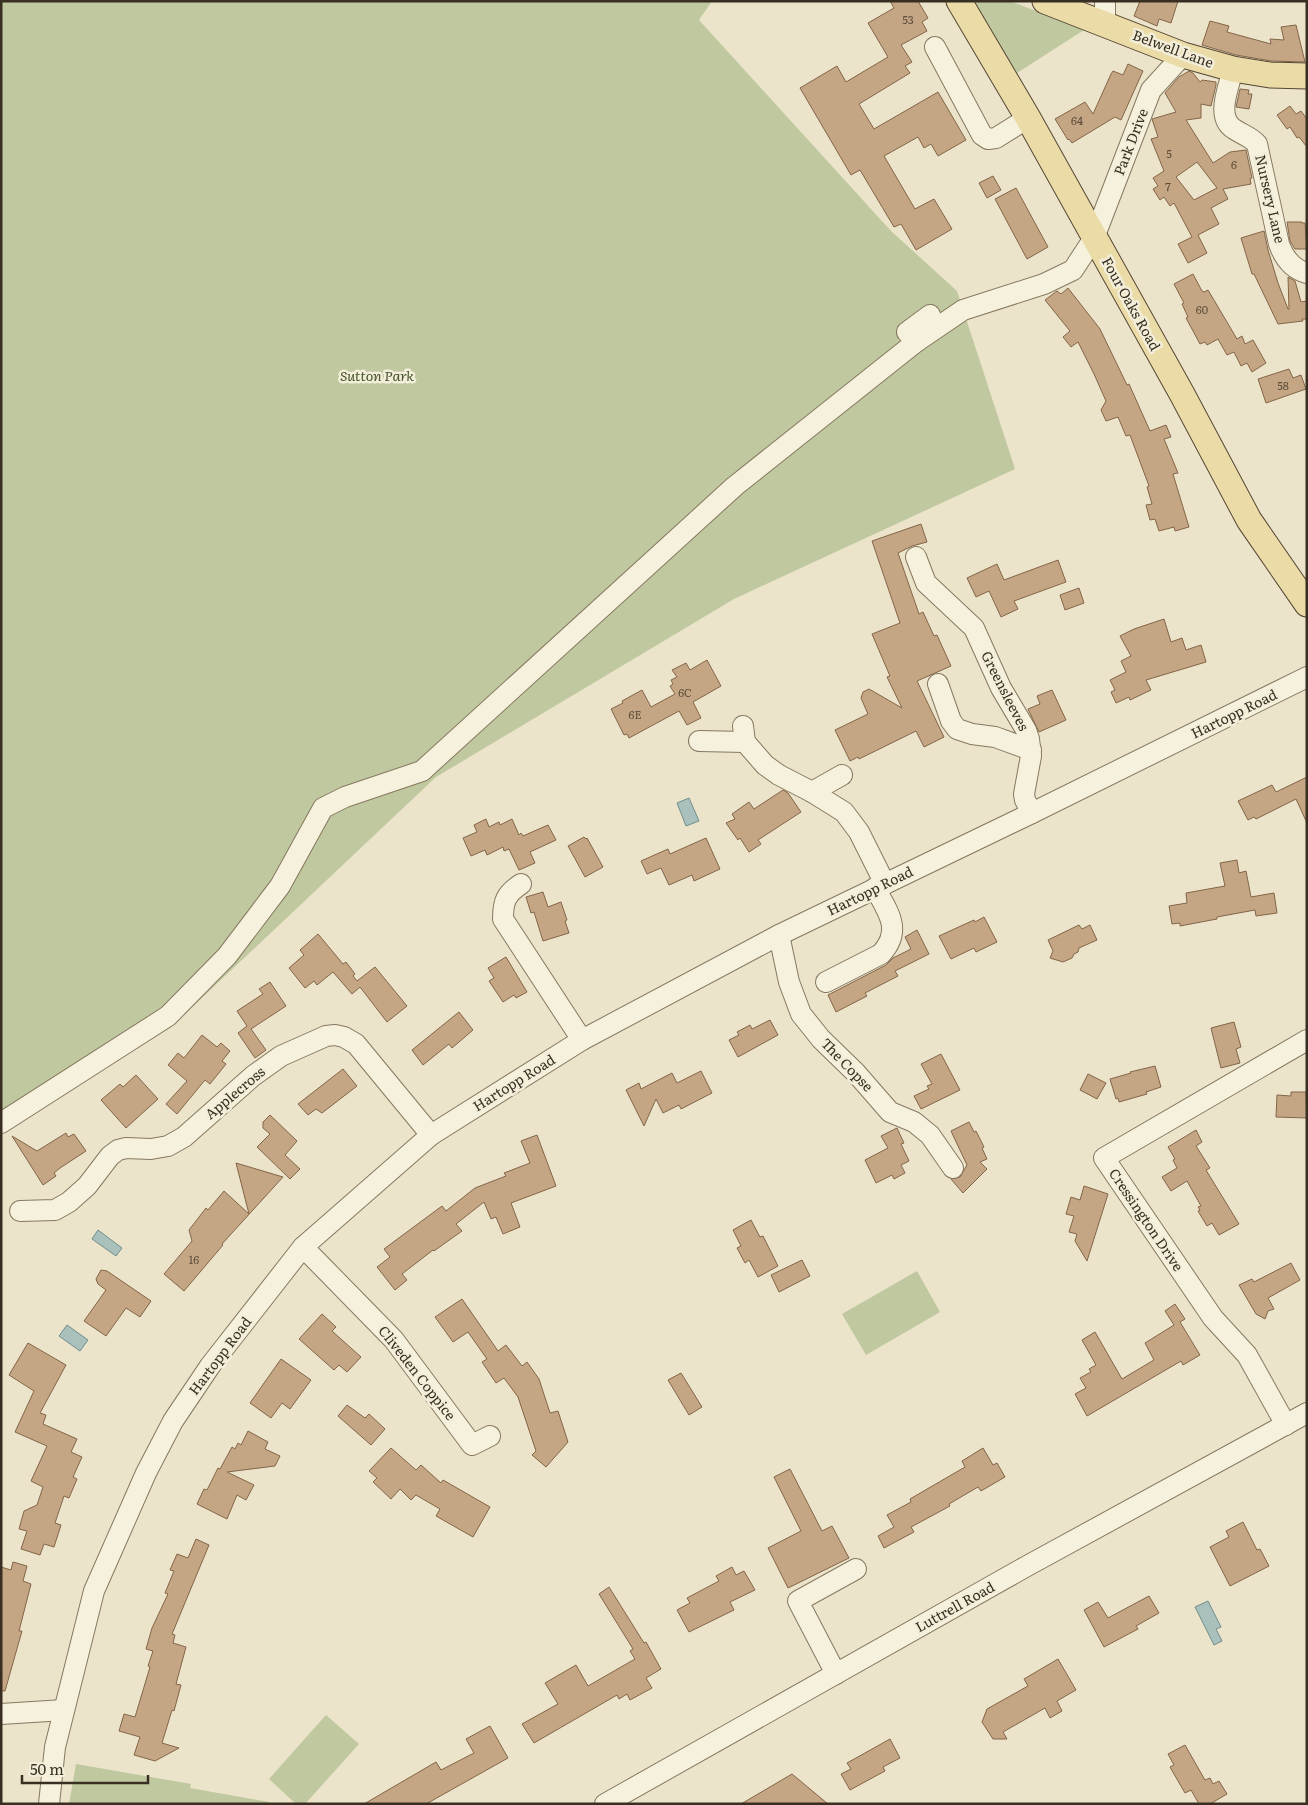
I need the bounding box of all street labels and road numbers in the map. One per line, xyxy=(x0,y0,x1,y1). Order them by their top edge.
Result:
street label: Belwell Lane xyxy=(1130,24,1217,72)
street label: Park Drive xyxy=(1108,105,1152,178)
street label: Nursery Lane xyxy=(1251,153,1291,245)
street label: Four Oaks Road xyxy=(1098,253,1166,354)
street label: Greensleeves xyxy=(977,647,1035,734)
street label: Hartopp Road xyxy=(1187,683,1280,743)
street label: Hartopp Road xyxy=(823,860,916,920)
street label: The Copse xyxy=(817,1033,878,1095)
street label: Hartopp Road xyxy=(469,1049,559,1115)
street label: Applecross xyxy=(200,1061,269,1123)
street label: Cressington Drive xyxy=(1105,1164,1189,1275)
street label: Hartopp Road xyxy=(183,1312,256,1399)
street label: Cliveden Coppice xyxy=(374,1321,461,1424)
street label: Luttrell Road xyxy=(911,1576,998,1636)

